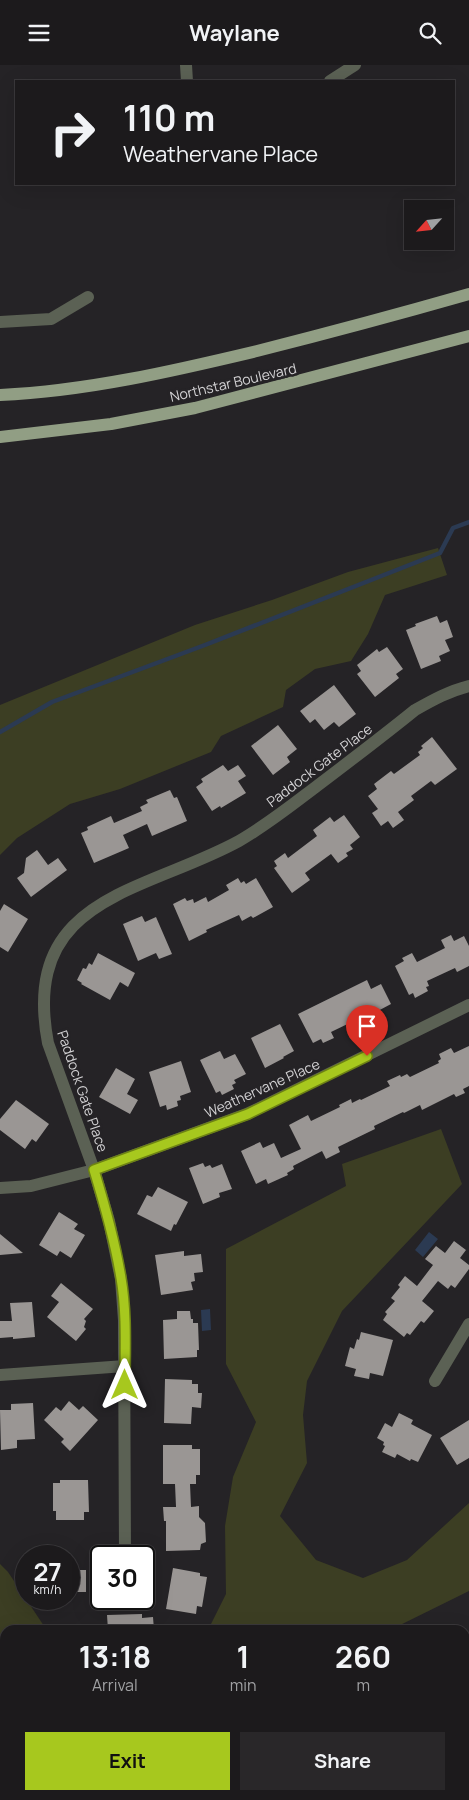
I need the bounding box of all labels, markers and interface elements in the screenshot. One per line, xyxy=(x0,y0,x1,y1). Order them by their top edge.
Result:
text: Waylane xyxy=(189,18,280,48)
icon: menu xyxy=(25,19,53,47)
icon: search xyxy=(416,19,444,47)
text: 110 m xyxy=(123,94,215,142)
icon: right xyxy=(40,100,105,165)
text: Weathervane Place xyxy=(123,139,318,169)
north arrow xyxy=(404,200,454,250)
map controls xyxy=(404,200,454,250)
street label: Northstar Boulevard xyxy=(168,358,298,406)
street label: Paddock Gate Place xyxy=(262,719,376,811)
pin xyxy=(346,1005,388,1056)
icon: arrive xyxy=(353,1012,381,1040)
street label: Paddock Gate Place xyxy=(53,1028,113,1154)
street label: Weathervane Place xyxy=(201,1054,323,1122)
position arrow xyxy=(98,1358,150,1410)
speed limit sign: 30 xyxy=(90,1545,155,1610)
text: 27 xyxy=(33,1554,62,1589)
text: km/h xyxy=(34,1581,61,1598)
text: 13:18 xyxy=(79,1636,151,1677)
text: 1 xyxy=(236,1636,250,1677)
text: 260 xyxy=(335,1636,391,1677)
text: Arrival xyxy=(92,1674,138,1696)
text: min xyxy=(230,1674,256,1696)
text: m xyxy=(356,1674,370,1696)
button: Exit xyxy=(25,1732,230,1790)
button: Share xyxy=(240,1732,445,1790)

